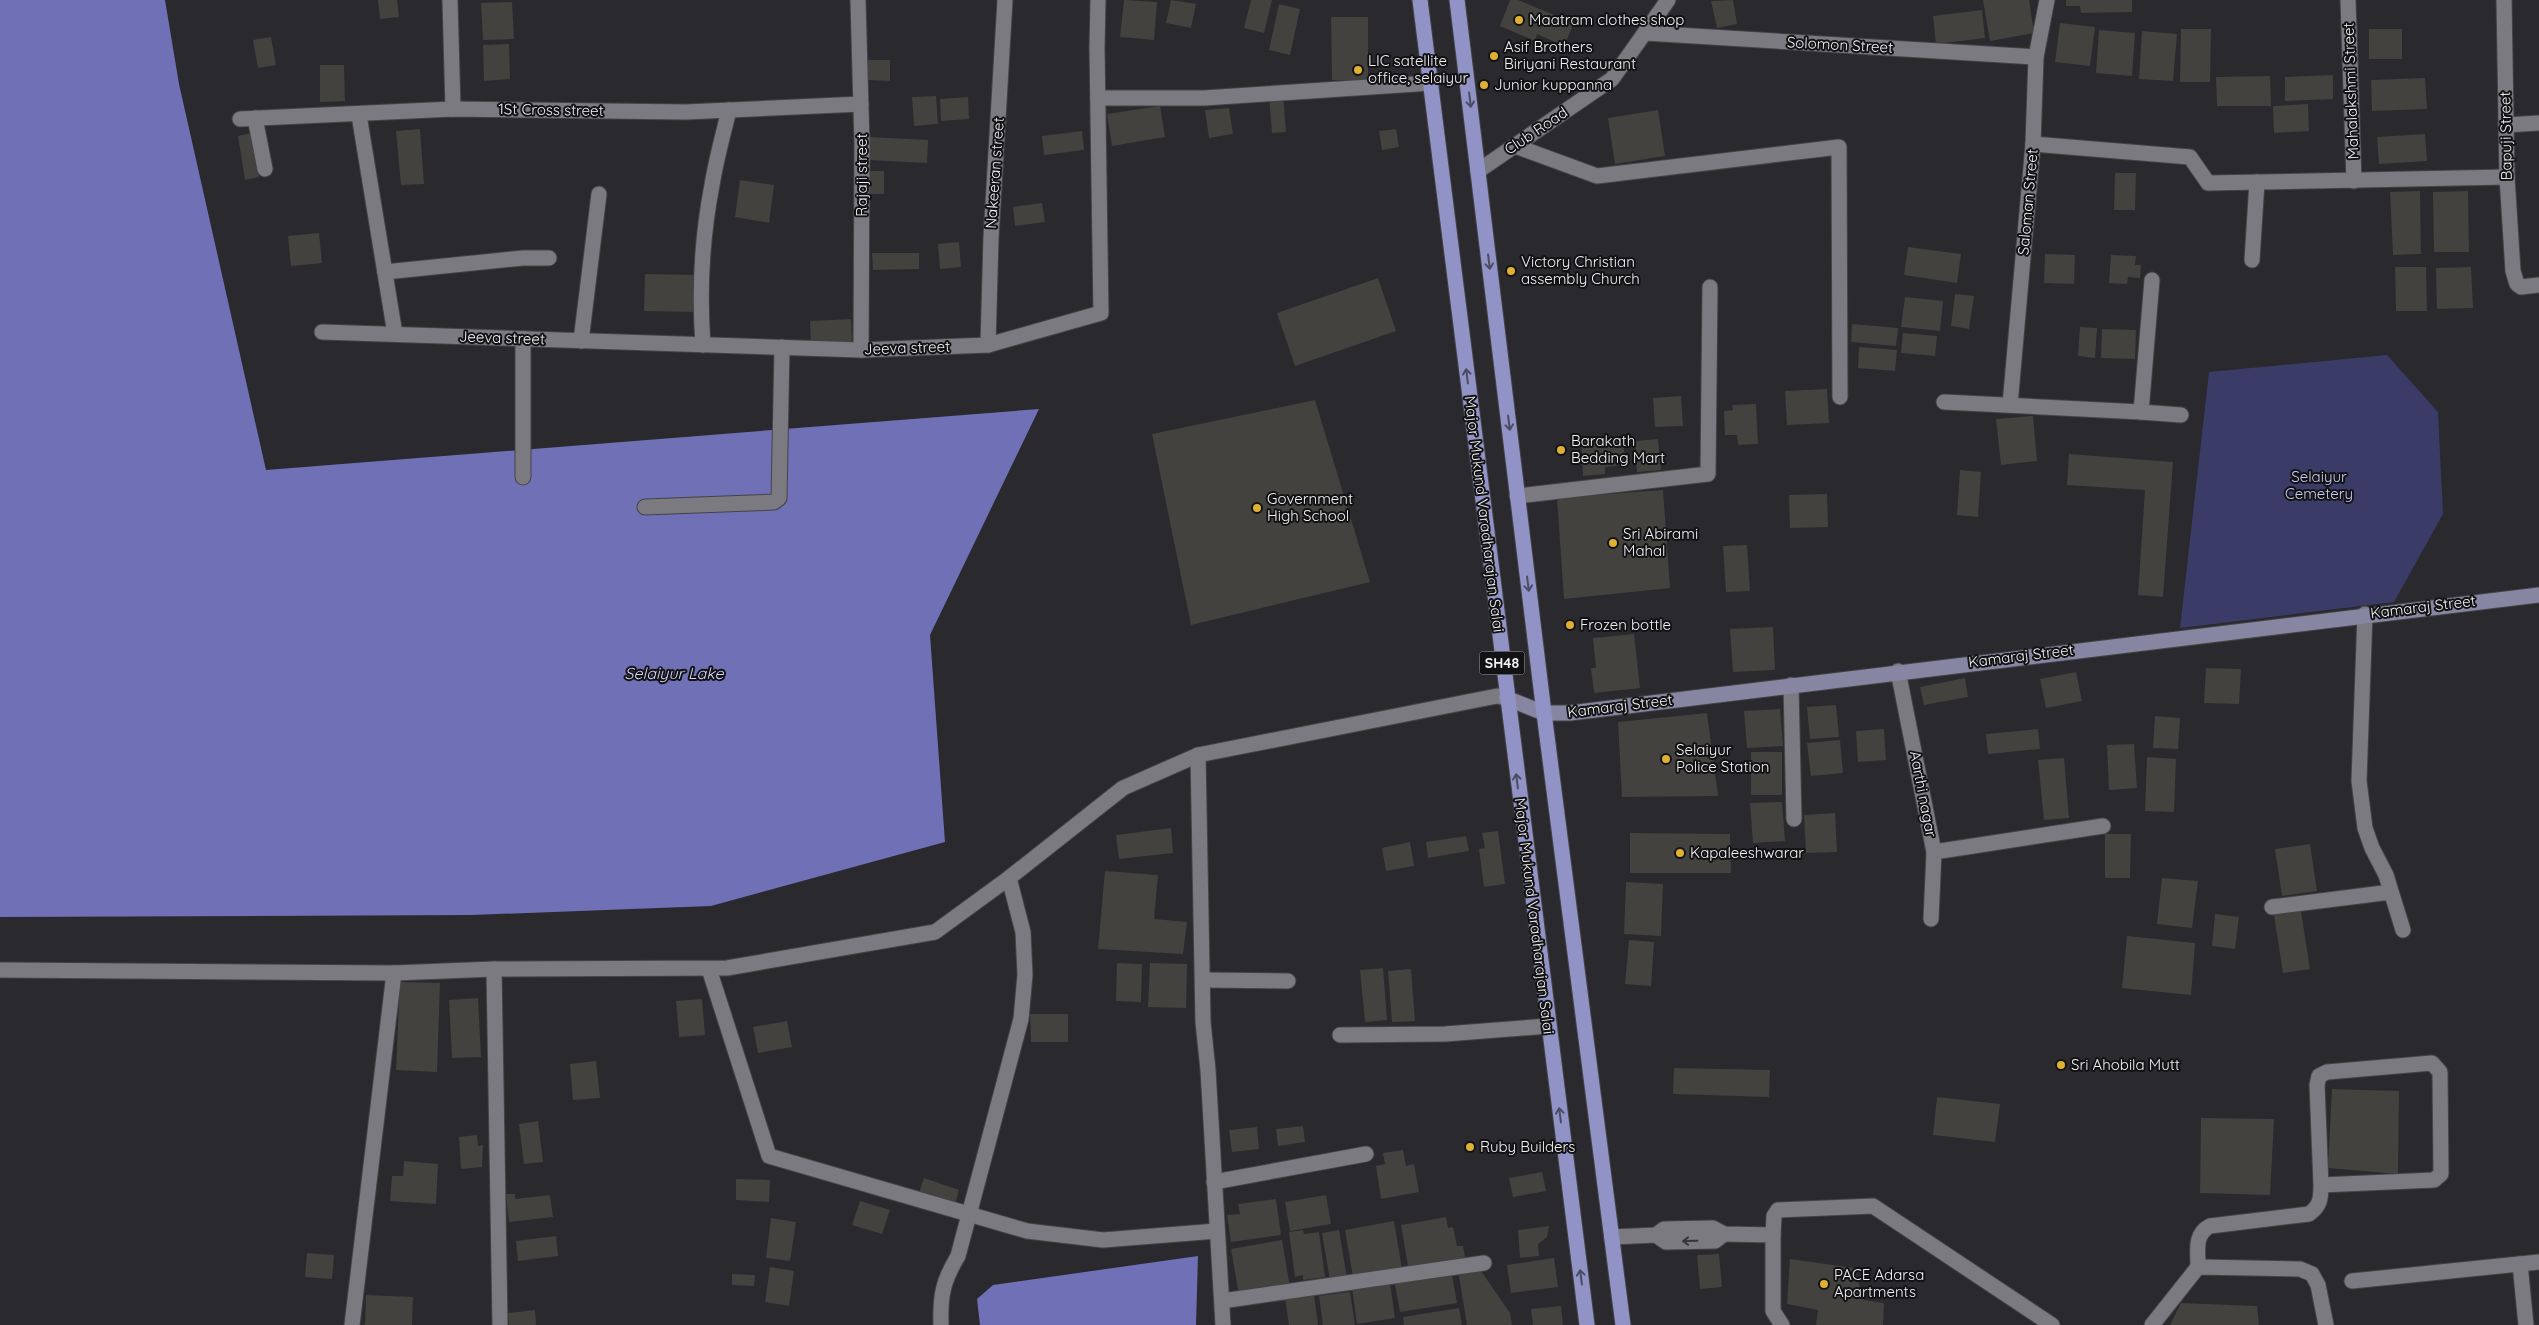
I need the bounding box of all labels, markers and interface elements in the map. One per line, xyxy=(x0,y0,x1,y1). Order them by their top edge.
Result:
place label: Maatram clothes shop xyxy=(1529,10,1684,29)
marker: Maatram clothes shop xyxy=(1513,14,1525,26)
street label: Mahalakshmi Street xyxy=(2339,22,2362,160)
street label: Solomon Street xyxy=(1786,32,1894,57)
place label: Asif Brothers Biriyani Restaurant xyxy=(1504,37,1636,73)
marker: Asif Brothers Biriyani Restaurant xyxy=(1488,50,1500,62)
place label: LIC satellite office, selaiyur xyxy=(1368,51,1469,87)
marker: LIC satellite office, selaiyur xyxy=(1352,64,1364,76)
place label: Junior kuppanna xyxy=(1494,75,1612,94)
marker: Junior kuppanna xyxy=(1478,79,1490,91)
street label: Bapuji Street xyxy=(2495,91,2516,181)
one-way arrow xyxy=(1465,92,1475,108)
street label: 1St Cross street xyxy=(498,99,604,120)
street label: Club Road xyxy=(1501,103,1571,159)
street label: Nakeeran street xyxy=(981,117,1008,229)
street label: Rajaji street xyxy=(852,133,871,217)
street label: Saloman Street xyxy=(2013,148,2042,256)
place label: Victory Christian assembly Church xyxy=(1521,252,1640,288)
one-way arrow xyxy=(1484,253,1494,269)
marker: Victory Christian assembly Church xyxy=(1505,265,1517,277)
street label: Jeeva street xyxy=(459,327,545,348)
street label: Jeeva street xyxy=(864,337,950,358)
one-way arrow xyxy=(1461,369,1471,385)
street label: Major Mukund Varadharajan Salai xyxy=(1461,395,1508,633)
one-way arrow xyxy=(1504,415,1514,431)
place label: Barakath Bedding Mart xyxy=(1571,431,1665,467)
marker: Barakath Bedding Mart xyxy=(1555,444,1567,456)
park label: Selaiyur Cemetery xyxy=(2285,467,2353,503)
place label: Government High School xyxy=(1267,489,1353,525)
marker: Government High School xyxy=(1251,502,1263,514)
place label: Sri Abirami Mahal xyxy=(1623,524,1698,560)
marker: Sri Abirami Mahal xyxy=(1607,537,1619,549)
one-way arrow xyxy=(1523,576,1533,592)
street label: Kamaraj Street xyxy=(2369,591,2477,622)
place label: Frozen bottle xyxy=(1580,615,1671,634)
marker: Frozen bottle xyxy=(1564,619,1576,631)
street label: Kamaraj Street xyxy=(1967,640,2075,671)
road number: SH48 xyxy=(1480,651,1524,674)
water label: Selaiyur Lake xyxy=(624,663,724,683)
street label: Kamaraj Street xyxy=(1566,690,1674,721)
place label: Selaiyur Police Station xyxy=(1676,740,1769,776)
street label: Aarthi nagar xyxy=(1906,749,1941,839)
marker: Selaiyur Police Station xyxy=(1660,753,1672,765)
one-way arrow xyxy=(1512,773,1522,789)
street label: Major Mukund Varadharajan Salai xyxy=(1511,797,1558,1035)
place label: Kapaleeshwarar xyxy=(1690,843,1804,862)
marker: Kapaleeshwarar xyxy=(1674,847,1686,859)
place label: Sri Ahobila Mutt xyxy=(2071,1055,2180,1074)
marker: Sri Ahobila Mutt xyxy=(2055,1059,2067,1071)
one-way arrow xyxy=(1555,1108,1565,1124)
place label: Ruby Builders xyxy=(1480,1137,1575,1156)
marker: Ruby Builders xyxy=(1464,1141,1476,1153)
one-way arrow xyxy=(1682,1236,1698,1246)
place label: PACE Adarsa Apartments xyxy=(1834,1265,1924,1301)
one-way arrow xyxy=(1575,1269,1585,1285)
marker: PACE Adarsa Apartments xyxy=(1818,1278,1830,1290)

